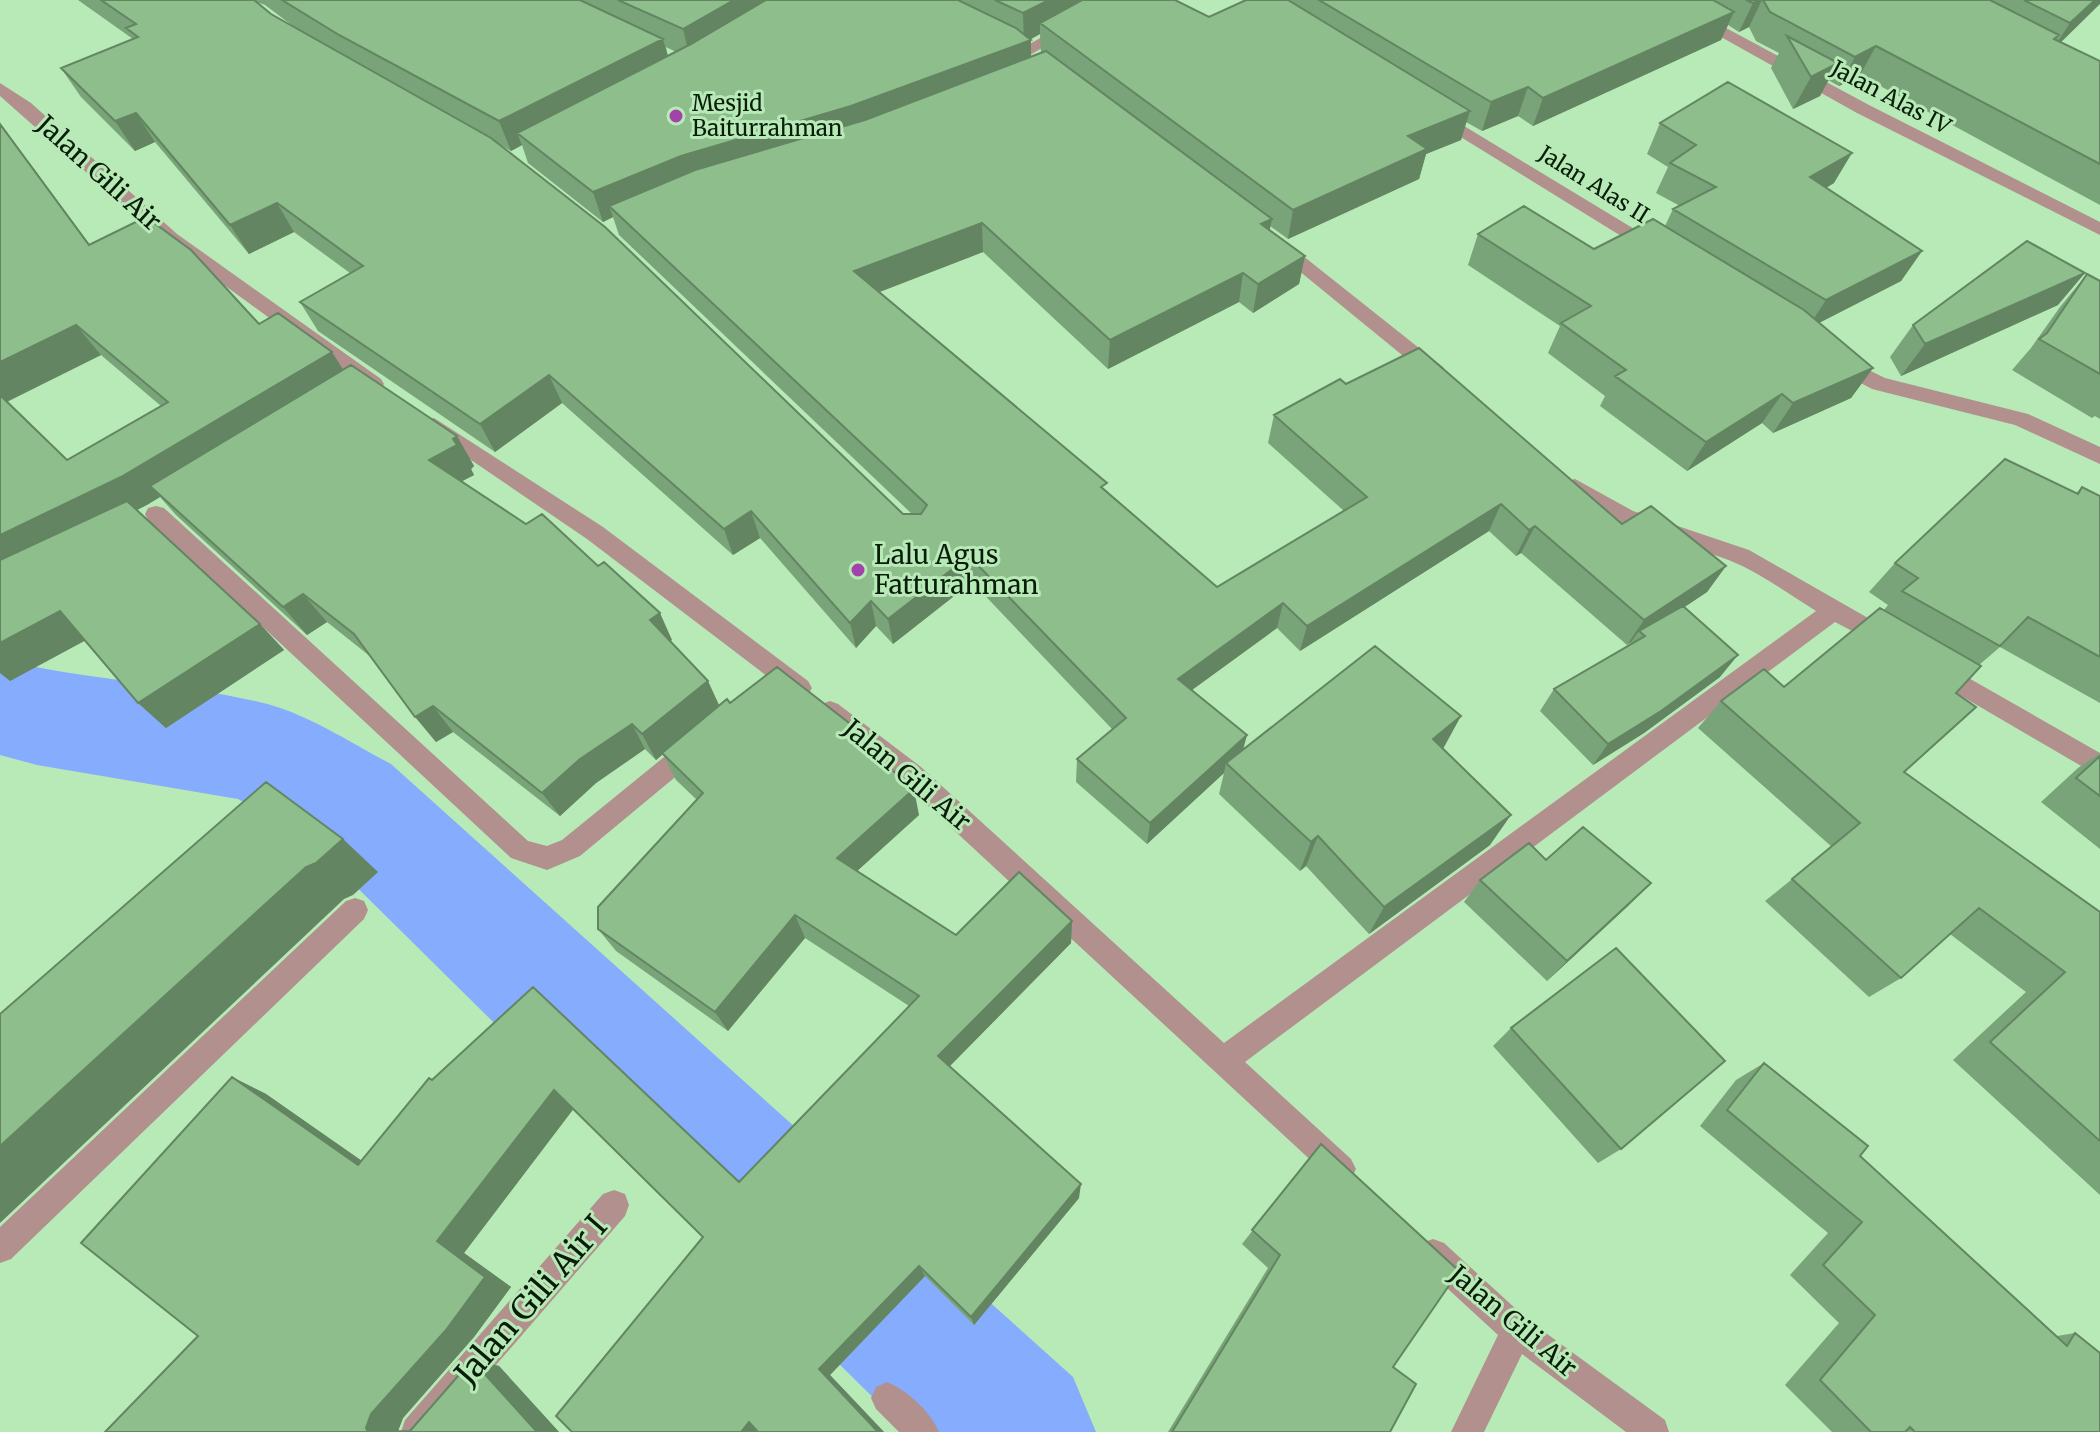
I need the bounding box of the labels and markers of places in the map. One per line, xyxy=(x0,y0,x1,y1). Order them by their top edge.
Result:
place label: Mesjid Baiturrahman xyxy=(692,89,843,142)
marker: Mesjid Baiturrahman xyxy=(667,107,685,125)
place label: Lalu Agus Fatturahman xyxy=(874,538,1039,601)
marker: Lalu Agus Fatturahman xyxy=(849,561,867,579)

